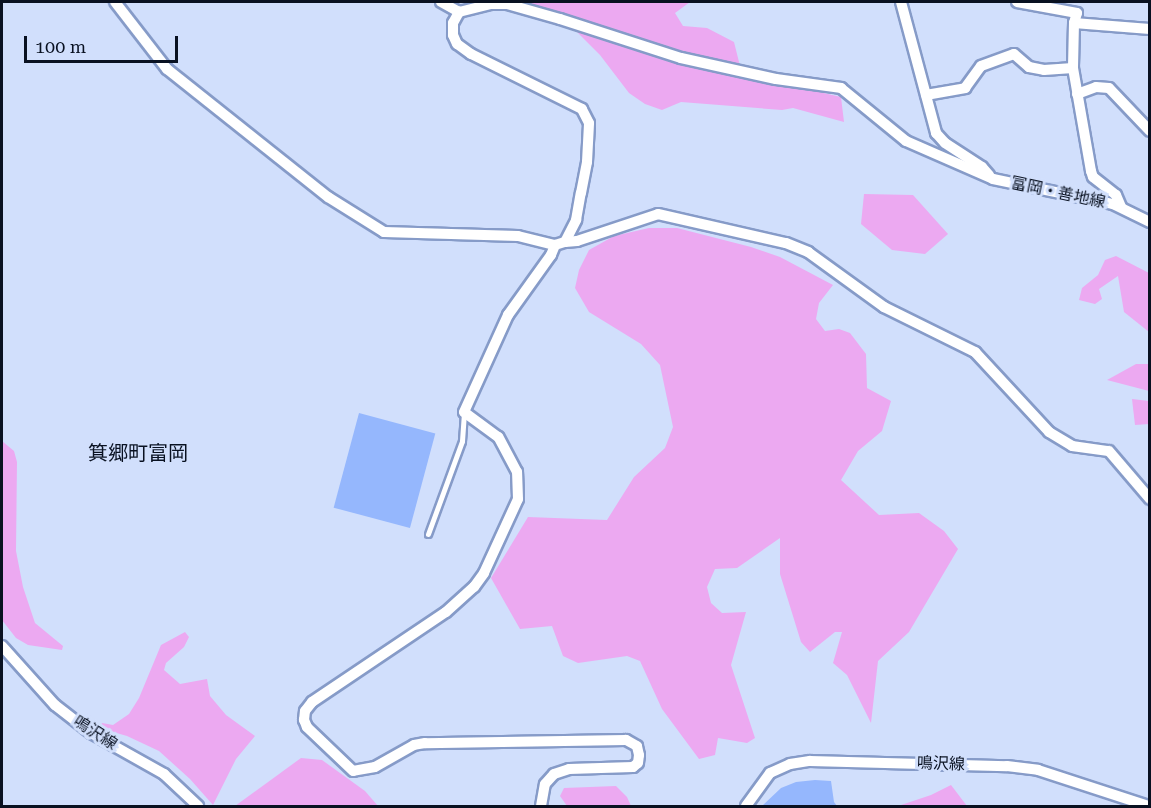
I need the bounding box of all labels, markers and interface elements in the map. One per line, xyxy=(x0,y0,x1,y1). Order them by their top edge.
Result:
scale bar xyxy=(27,24,182,62)
text: 100 m xyxy=(35,36,86,57)
street label: 富岡・善地線 xyxy=(1009,174,1107,212)
district label: 箕郷町富岡 xyxy=(88,441,188,465)
street label: 鳴沢線 xyxy=(70,712,120,754)
street label: 鳴沢線 xyxy=(917,754,965,774)

